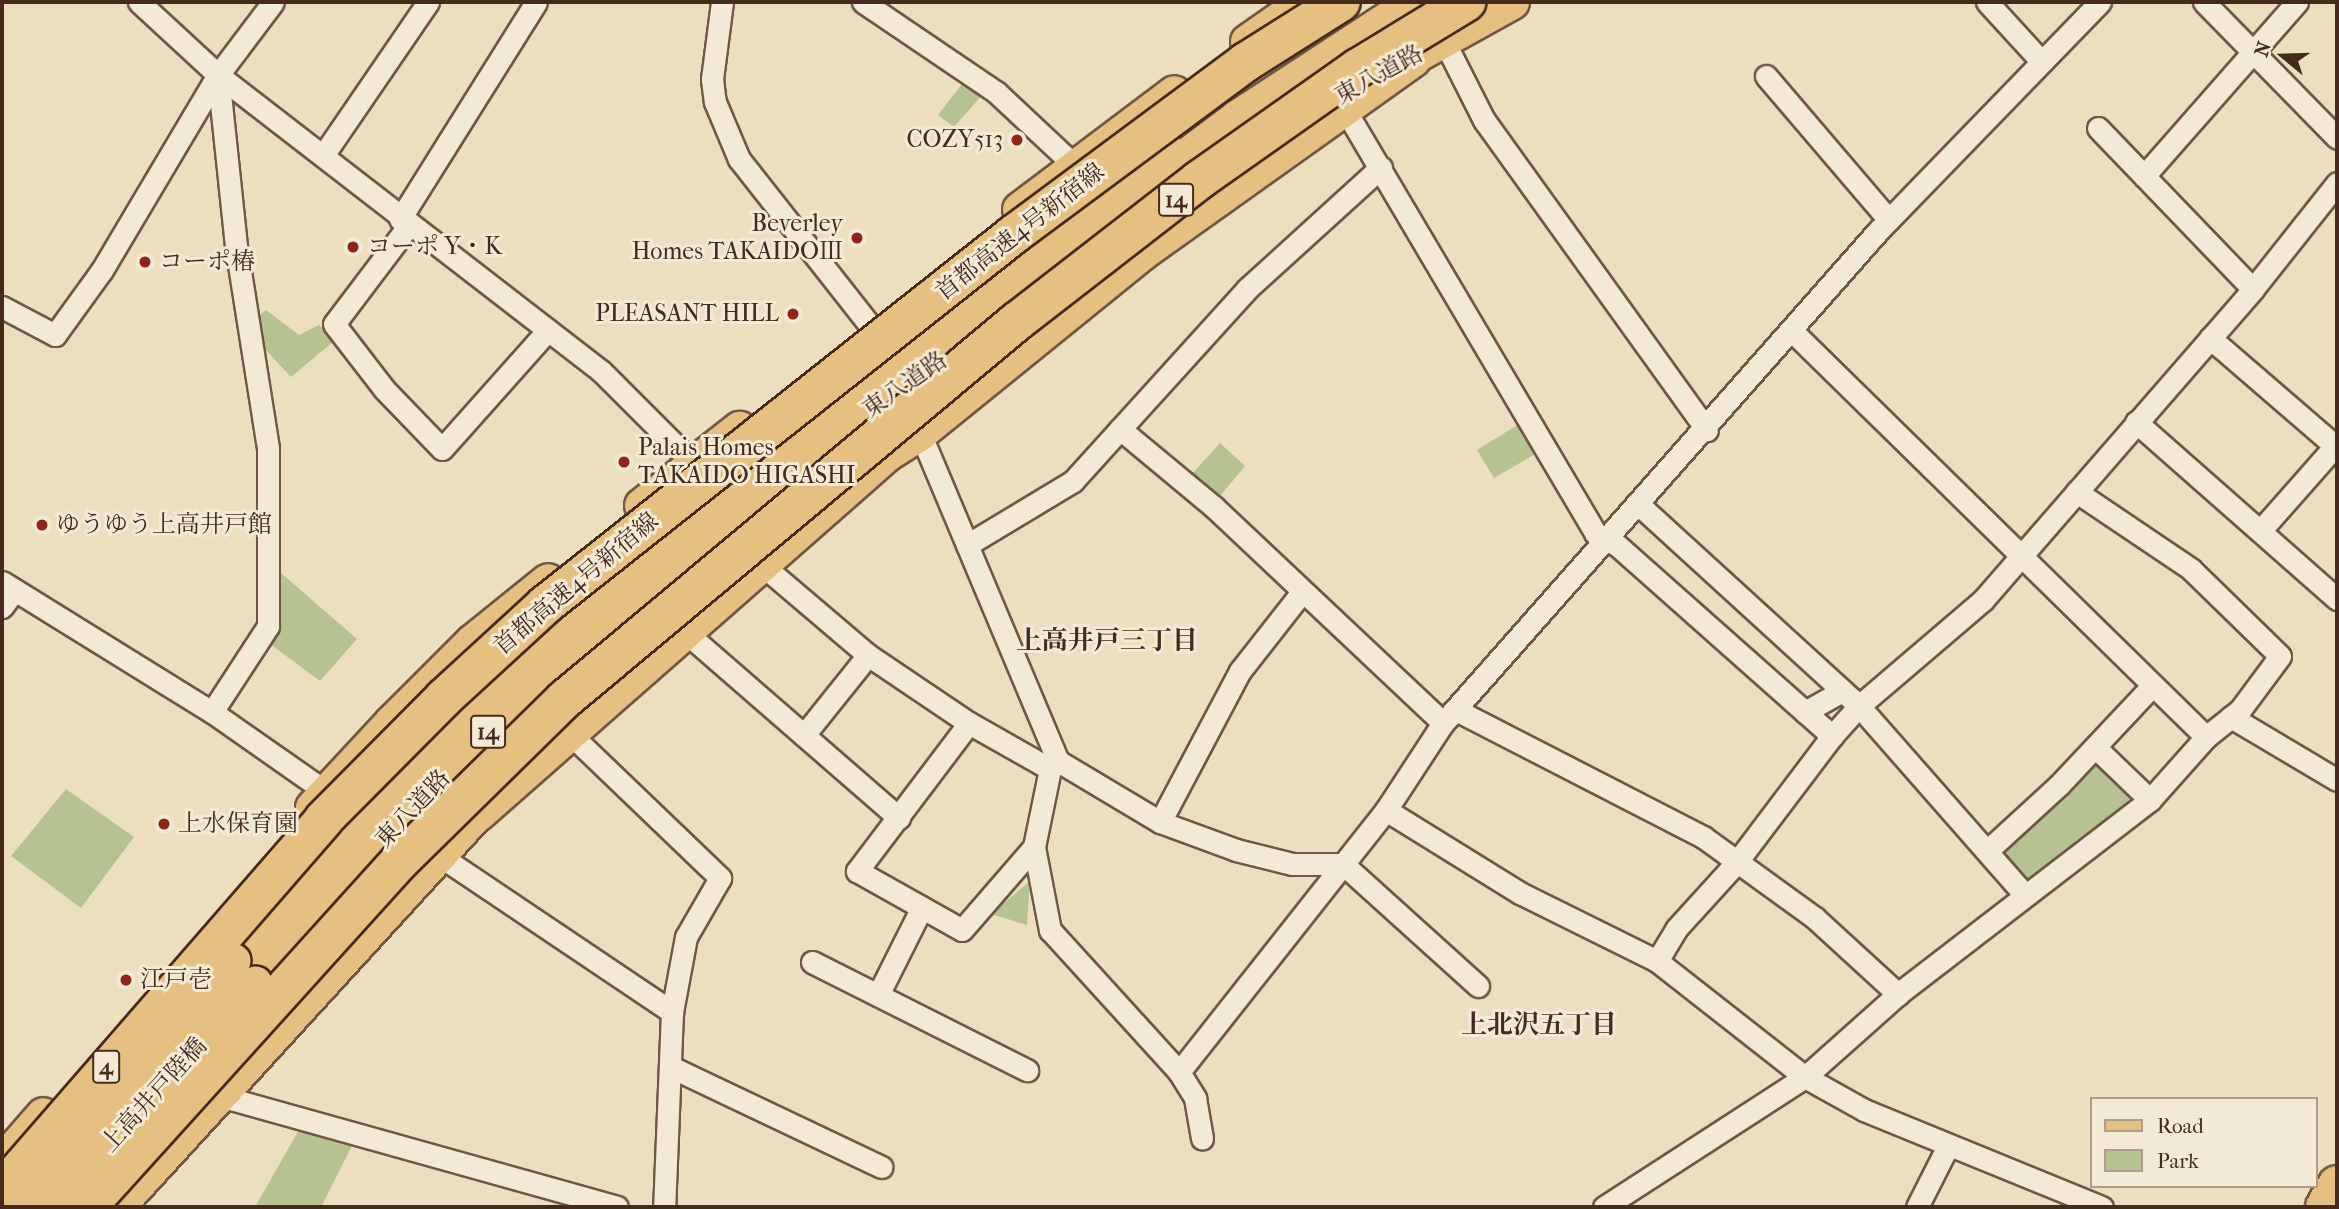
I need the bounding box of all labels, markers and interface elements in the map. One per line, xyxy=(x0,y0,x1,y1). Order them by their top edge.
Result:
north arrow xyxy=(2248,21,2318,91)
street label: 東八道路 xyxy=(1330,39,1428,111)
text: N xyxy=(2250,39,2276,60)
place label: COZY513 xyxy=(906,126,1003,154)
marker: COZY513 xyxy=(1009,132,1025,148)
street label: 首都高速4号新宿線 xyxy=(930,157,1110,307)
road number: 14 xyxy=(1157,181,1195,220)
place label: Beverley Homes TAKAIDOⅢ xyxy=(632,210,843,266)
marker: Beverley Homes TAKAIDOⅢ xyxy=(849,230,865,246)
place label: コーポ Y・K xyxy=(367,233,502,261)
marker: コーポ Y・K xyxy=(345,239,361,255)
place label: コーポ椿 xyxy=(159,248,255,276)
marker: コーポ椿 xyxy=(137,254,153,270)
place label: PLEASANT HILL xyxy=(595,300,779,328)
marker: PLEASANT HILL xyxy=(785,306,801,322)
street label: 東八道路 xyxy=(857,346,953,424)
place label: Palais Homes TAKAIDO HIGASHI xyxy=(638,434,855,490)
marker: Palais Homes TAKAIDO HIGASHI xyxy=(616,454,632,470)
street label: 首都高速4号新宿線 xyxy=(488,507,664,661)
place label: ゆうゆう上高井戸館 xyxy=(56,511,272,539)
marker: ゆうゆう上高井戸館 xyxy=(34,517,50,533)
district label: 上高井戸三丁目 xyxy=(1016,625,1198,657)
road number: 14 xyxy=(469,712,507,752)
street label: 東八道路 xyxy=(370,764,456,854)
place label: 上水保育園 xyxy=(178,810,298,838)
marker: 上水保育園 xyxy=(156,816,172,832)
place label: 江戸壱 xyxy=(140,966,212,994)
marker: 江戸壱 xyxy=(118,972,134,988)
district label: 上北沢五丁目 xyxy=(1461,1009,1617,1041)
street label: 上高井戸陸橋 xyxy=(95,1032,213,1158)
road number: 4 xyxy=(92,1048,120,1086)
legend xyxy=(2090,1097,2318,1188)
text: Road xyxy=(2157,1114,2204,1138)
text: Park xyxy=(2157,1149,2199,1173)

